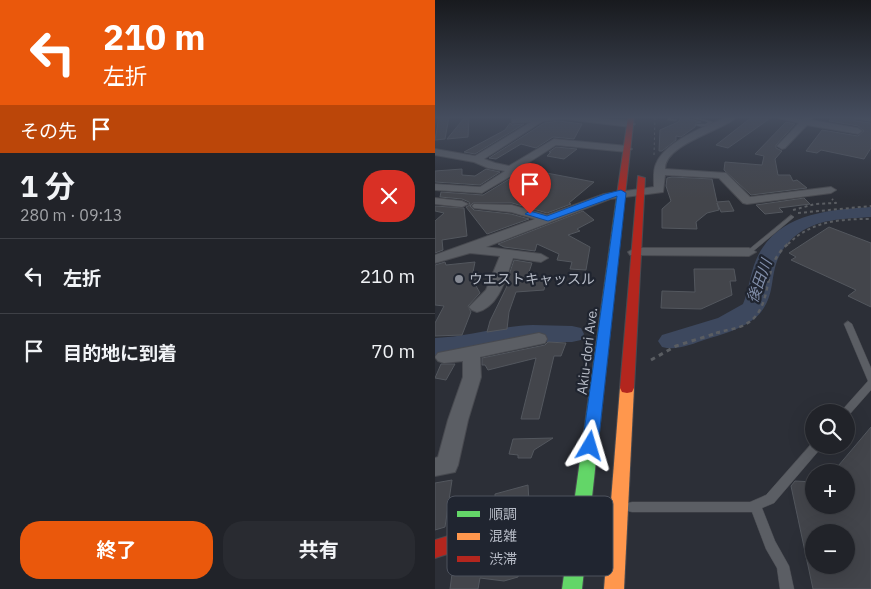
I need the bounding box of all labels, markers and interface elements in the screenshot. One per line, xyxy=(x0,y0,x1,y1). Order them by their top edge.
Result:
text: 210 m xyxy=(103,14,206,60)
icon: left xyxy=(20,20,85,85)
text: 左折 xyxy=(103,61,147,90)
icon: arrive xyxy=(87,115,115,143)
text: その先 xyxy=(20,119,77,143)
pin xyxy=(509,163,551,214)
text: 1 分 xyxy=(20,166,75,205)
button: close xyxy=(363,170,415,222)
icon: arrive xyxy=(516,170,544,198)
text: 280 m · 09:13 xyxy=(20,205,122,225)
water label: 後田川 xyxy=(742,255,776,305)
icon: left xyxy=(20,262,48,290)
text: 210 m xyxy=(360,264,415,288)
text: 左折 xyxy=(63,266,101,290)
place label: ウエストキャッスル xyxy=(469,270,595,288)
marker: ウエストキャッスル xyxy=(453,273,465,285)
street label: Akiu-dori Ave. xyxy=(573,306,601,396)
icon: arrive xyxy=(20,337,48,365)
text: 70 m xyxy=(371,339,415,363)
text: 目的地に到着 xyxy=(63,341,177,365)
map controls xyxy=(805,404,855,574)
button: search xyxy=(805,404,855,454)
position arrow xyxy=(563,419,615,471)
button: + xyxy=(805,464,855,514)
legend xyxy=(447,496,613,576)
text: 順調 xyxy=(489,505,517,523)
button: 終了 xyxy=(20,521,213,579)
button: 共有 xyxy=(223,521,415,579)
button: − xyxy=(805,524,855,574)
text: 混雑 xyxy=(489,527,517,545)
text: 渋滞 xyxy=(489,550,517,568)

